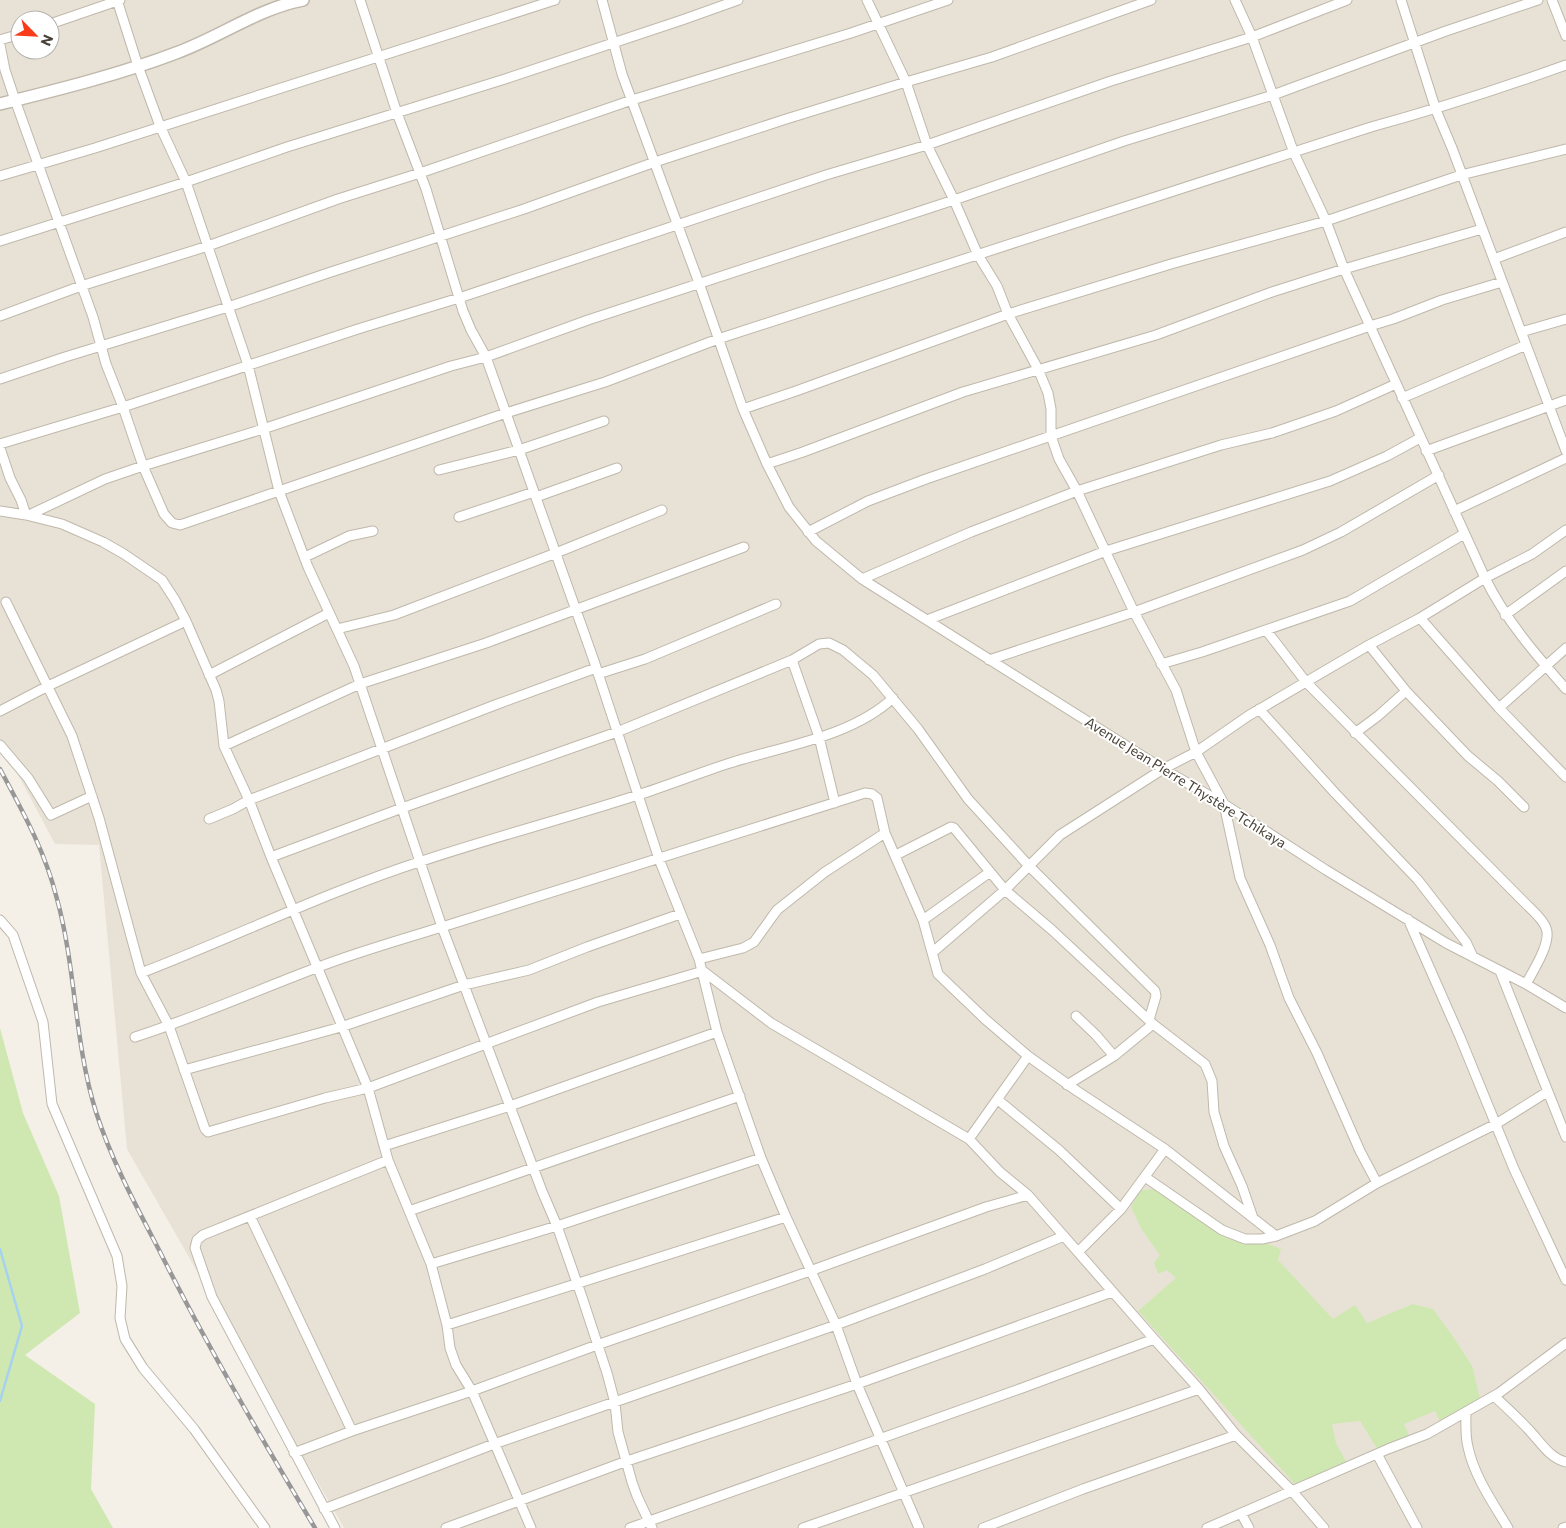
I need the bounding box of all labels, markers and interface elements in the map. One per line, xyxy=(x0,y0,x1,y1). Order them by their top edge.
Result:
north arrow xyxy=(10,10,60,60)
text: N xyxy=(37,32,57,49)
street label: Avenue Jean Pierre Thystère Tchikaya xyxy=(1082,713,1290,851)

